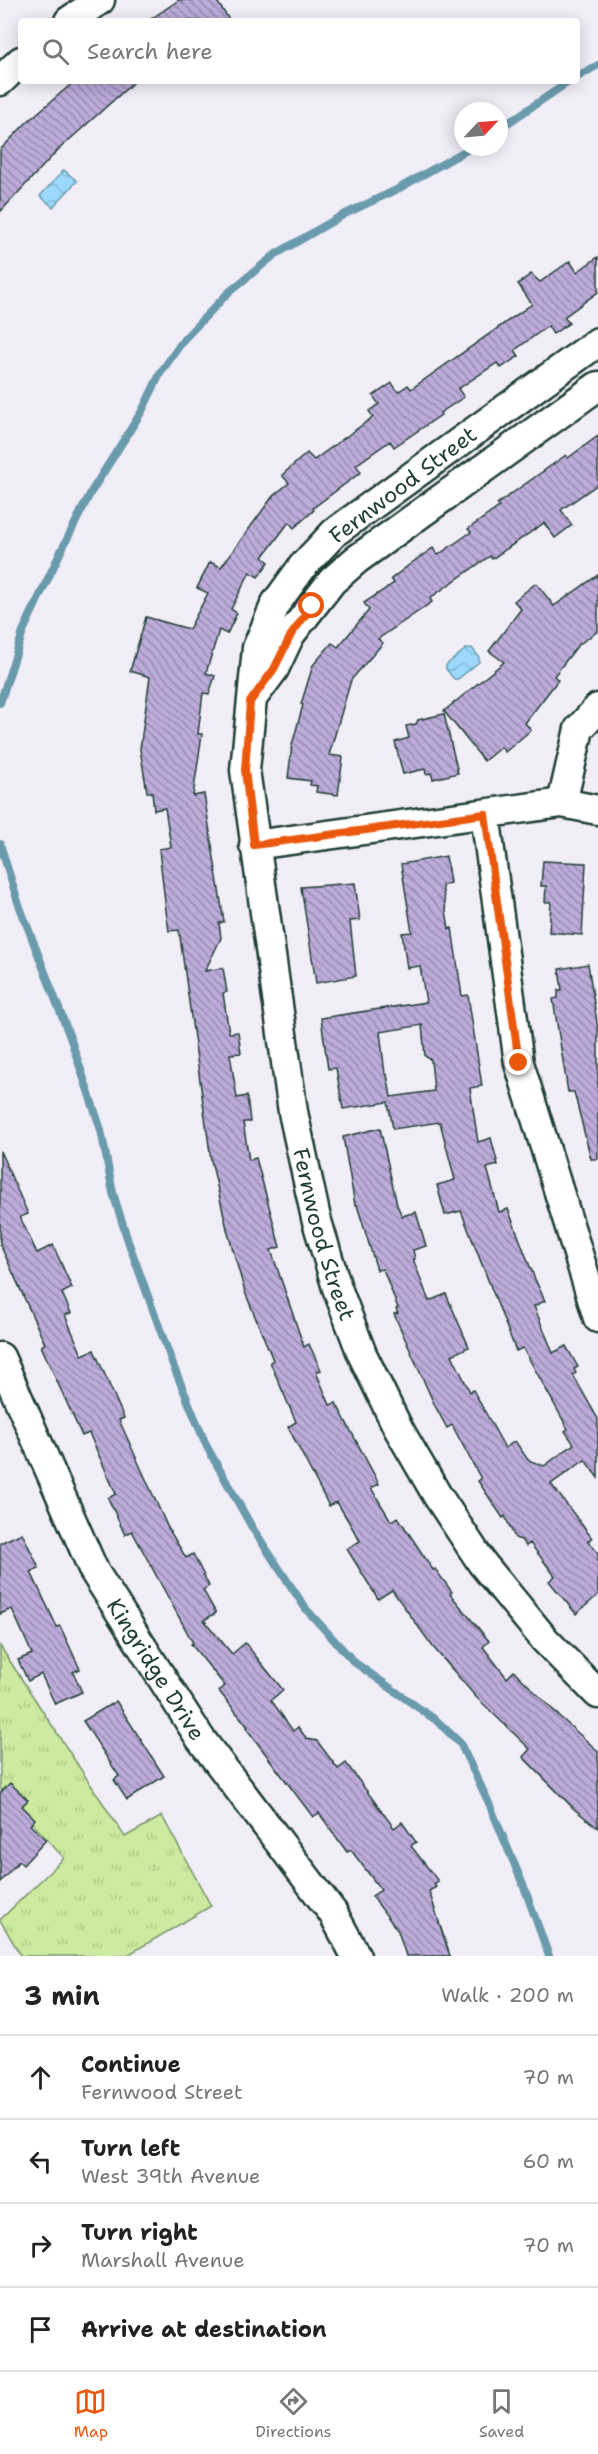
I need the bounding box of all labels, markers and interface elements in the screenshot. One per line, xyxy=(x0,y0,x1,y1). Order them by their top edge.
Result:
search box xyxy=(18,18,580,84)
icon: search xyxy=(39,35,72,68)
text: Search here xyxy=(87,37,213,66)
north arrow xyxy=(454,102,508,156)
street label: Fernwood Street xyxy=(323,420,483,550)
route start xyxy=(298,592,324,618)
route end xyxy=(505,1049,531,1075)
street label: Fernwood Street xyxy=(287,1145,363,1325)
street label: Kingridge Drive xyxy=(100,1593,212,1746)
text: 3 min xyxy=(24,1978,100,2013)
text: Walk · 200 m xyxy=(441,1982,574,2008)
text: Continue xyxy=(81,2050,181,2079)
icon: ahead xyxy=(24,2061,57,2094)
text: 70 m xyxy=(522,2064,574,2090)
text: Fernwood Street xyxy=(81,2079,243,2105)
text: Turn left xyxy=(81,2134,180,2163)
icon: left xyxy=(24,2145,57,2178)
text: 60 m xyxy=(522,2148,574,2174)
text: West 39th Avenue xyxy=(81,2163,260,2189)
text: Turn right xyxy=(81,2218,198,2247)
icon: right xyxy=(24,2229,57,2262)
text: 70 m xyxy=(522,2232,574,2258)
text: Marshall Avenue xyxy=(81,2247,244,2273)
icon: arrive xyxy=(24,2313,57,2346)
text: Arrive at destination xyxy=(81,2315,327,2344)
tab: Map xyxy=(74,2385,108,2442)
tab: Directions xyxy=(255,2385,332,2442)
tab: Saved xyxy=(479,2385,524,2442)

